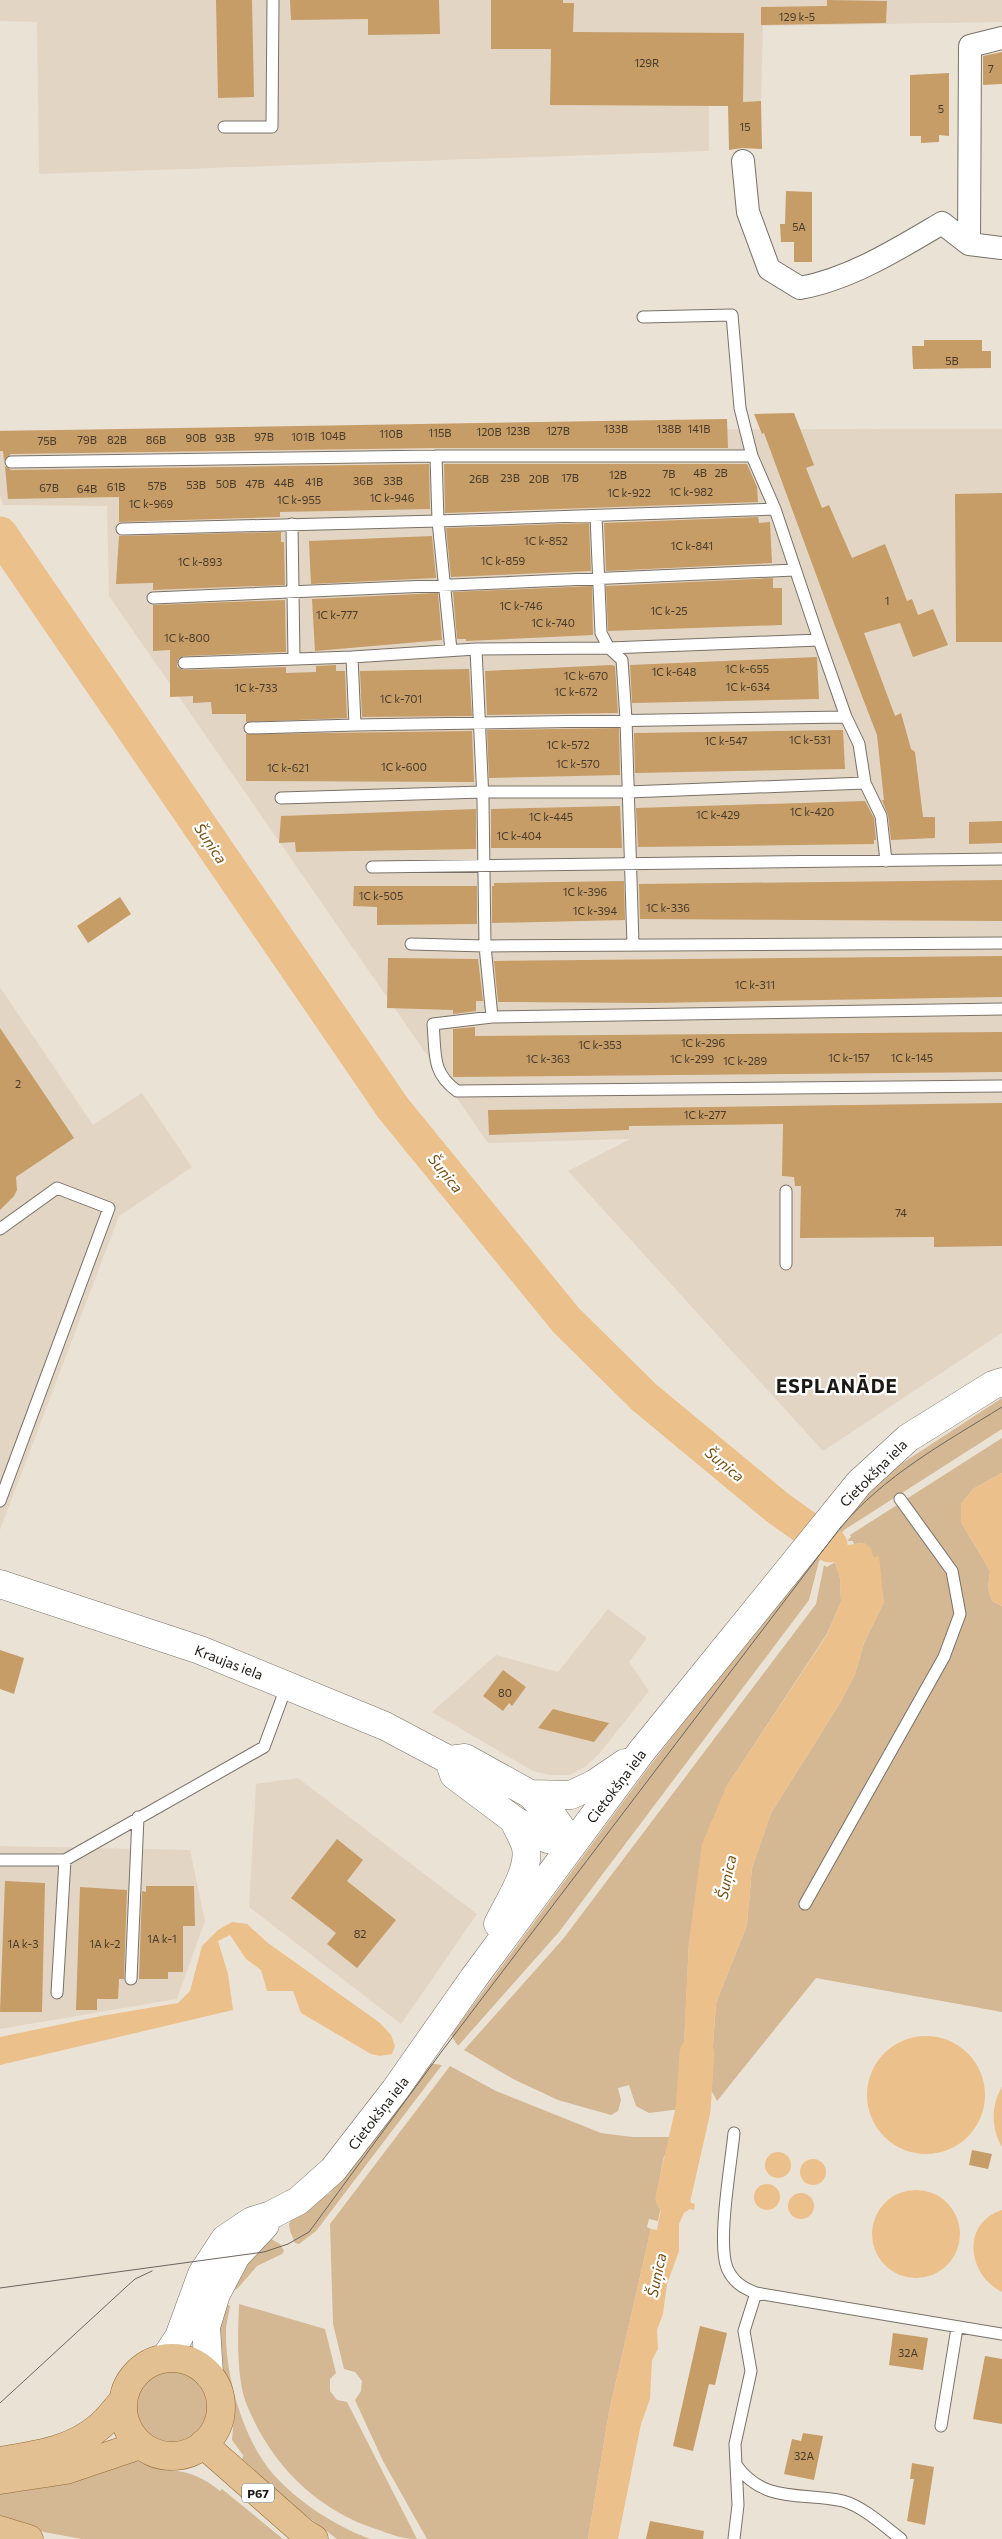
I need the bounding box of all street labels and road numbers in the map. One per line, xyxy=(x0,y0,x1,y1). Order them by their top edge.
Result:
street label: Cietokšņa iela xyxy=(836,1436,911,1511)
street label: Kraujas iela xyxy=(192,1641,266,1683)
street label: Cietokšņa iela xyxy=(583,1746,650,1827)
street label: Cietokšņa iela xyxy=(344,2073,413,2154)
road number: P67 xyxy=(242,2484,274,2502)

